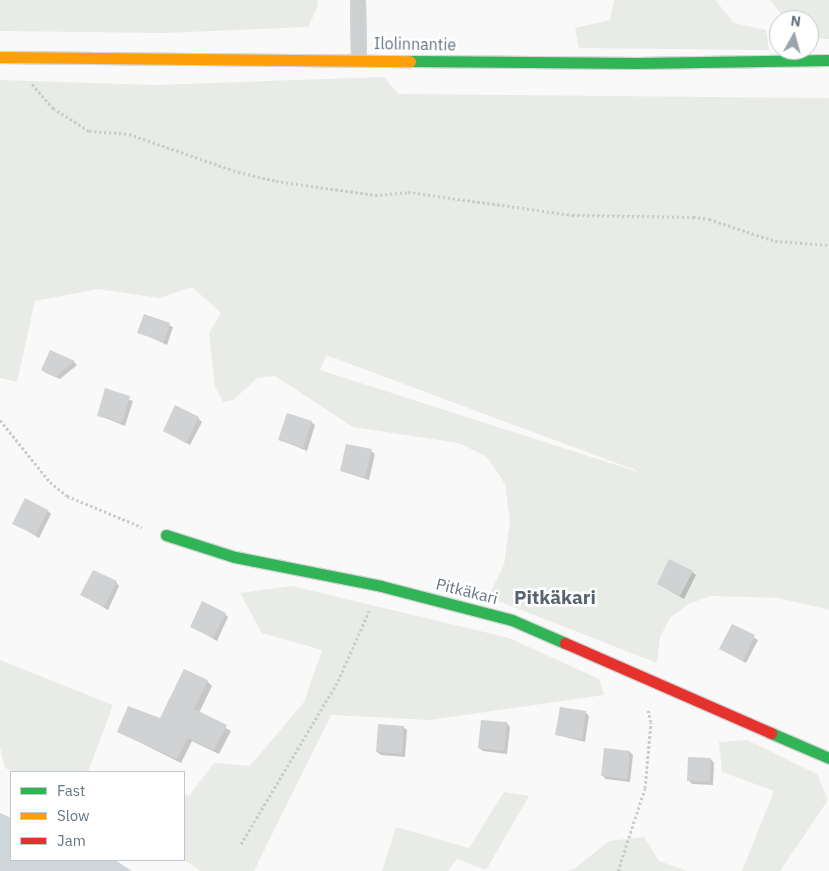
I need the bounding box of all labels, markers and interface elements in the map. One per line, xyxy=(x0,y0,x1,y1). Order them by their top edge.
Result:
north arrow xyxy=(769,10,819,60)
text: N xyxy=(790,12,802,31)
street label: Ilolinnantie xyxy=(374,34,456,54)
street label: Pitkäkari xyxy=(434,574,500,608)
district label: Pitkäkari xyxy=(514,587,596,609)
legend xyxy=(10,771,185,861)
text: Fast xyxy=(57,781,85,800)
text: Slow xyxy=(57,806,90,825)
text: Jam xyxy=(57,831,86,850)

